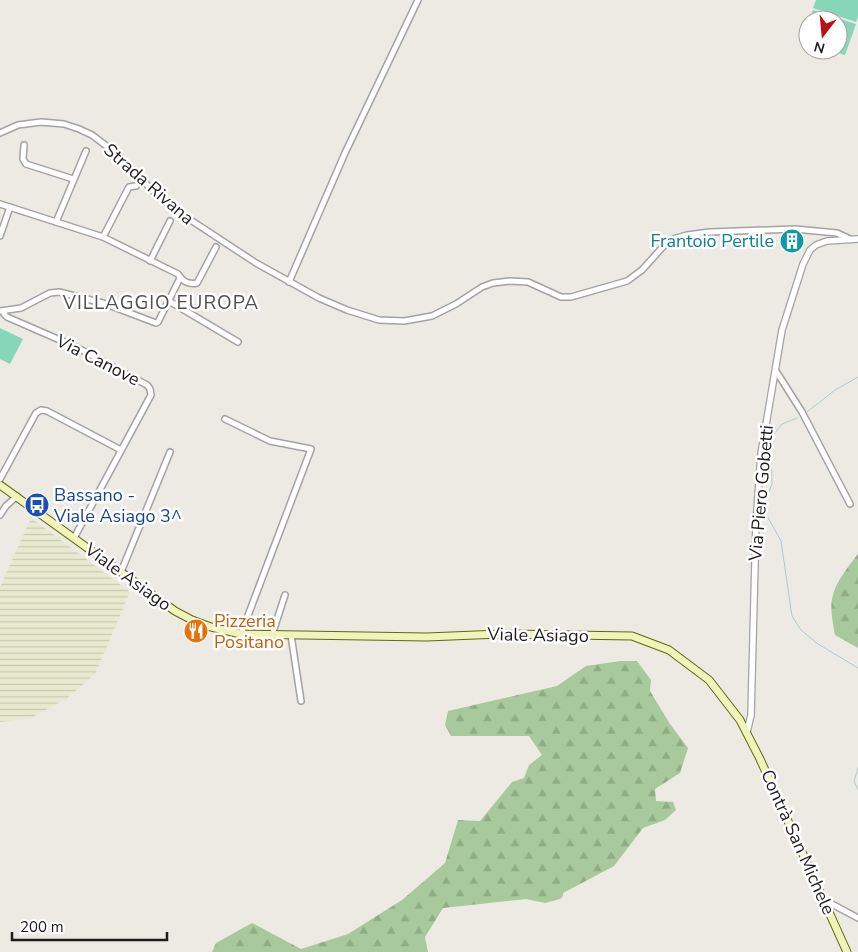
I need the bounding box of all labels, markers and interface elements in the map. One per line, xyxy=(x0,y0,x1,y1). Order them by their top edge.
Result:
north arrow xyxy=(798,10,848,60)
text: N xyxy=(812,36,827,58)
street label: Strada Rivana xyxy=(99,138,199,230)
building icon: Frantoio Pertile xyxy=(779,228,805,254)
place label: Frantoio Pertile xyxy=(650,229,774,253)
district label: VILLAGGIO EUROPA xyxy=(62,290,259,316)
street label: Via Canove xyxy=(51,328,144,391)
street label: Via Piero Gobetti xyxy=(743,424,779,563)
place label: Bassano - Viale Asiago 3^ xyxy=(53,483,182,528)
bus stop icon: Bassano - Viale Asiago 3^ xyxy=(24,492,50,518)
street label: Viale Asiago xyxy=(79,537,176,617)
place label: Pizzeria Positano xyxy=(214,609,284,654)
restaurant icon: Pizzeria Positano xyxy=(183,618,209,644)
street label: Viale Asiago xyxy=(486,622,589,648)
street label: Contrà San Michele xyxy=(755,766,841,918)
scale bar xyxy=(12,910,168,942)
text: 200 m xyxy=(20,917,64,937)

